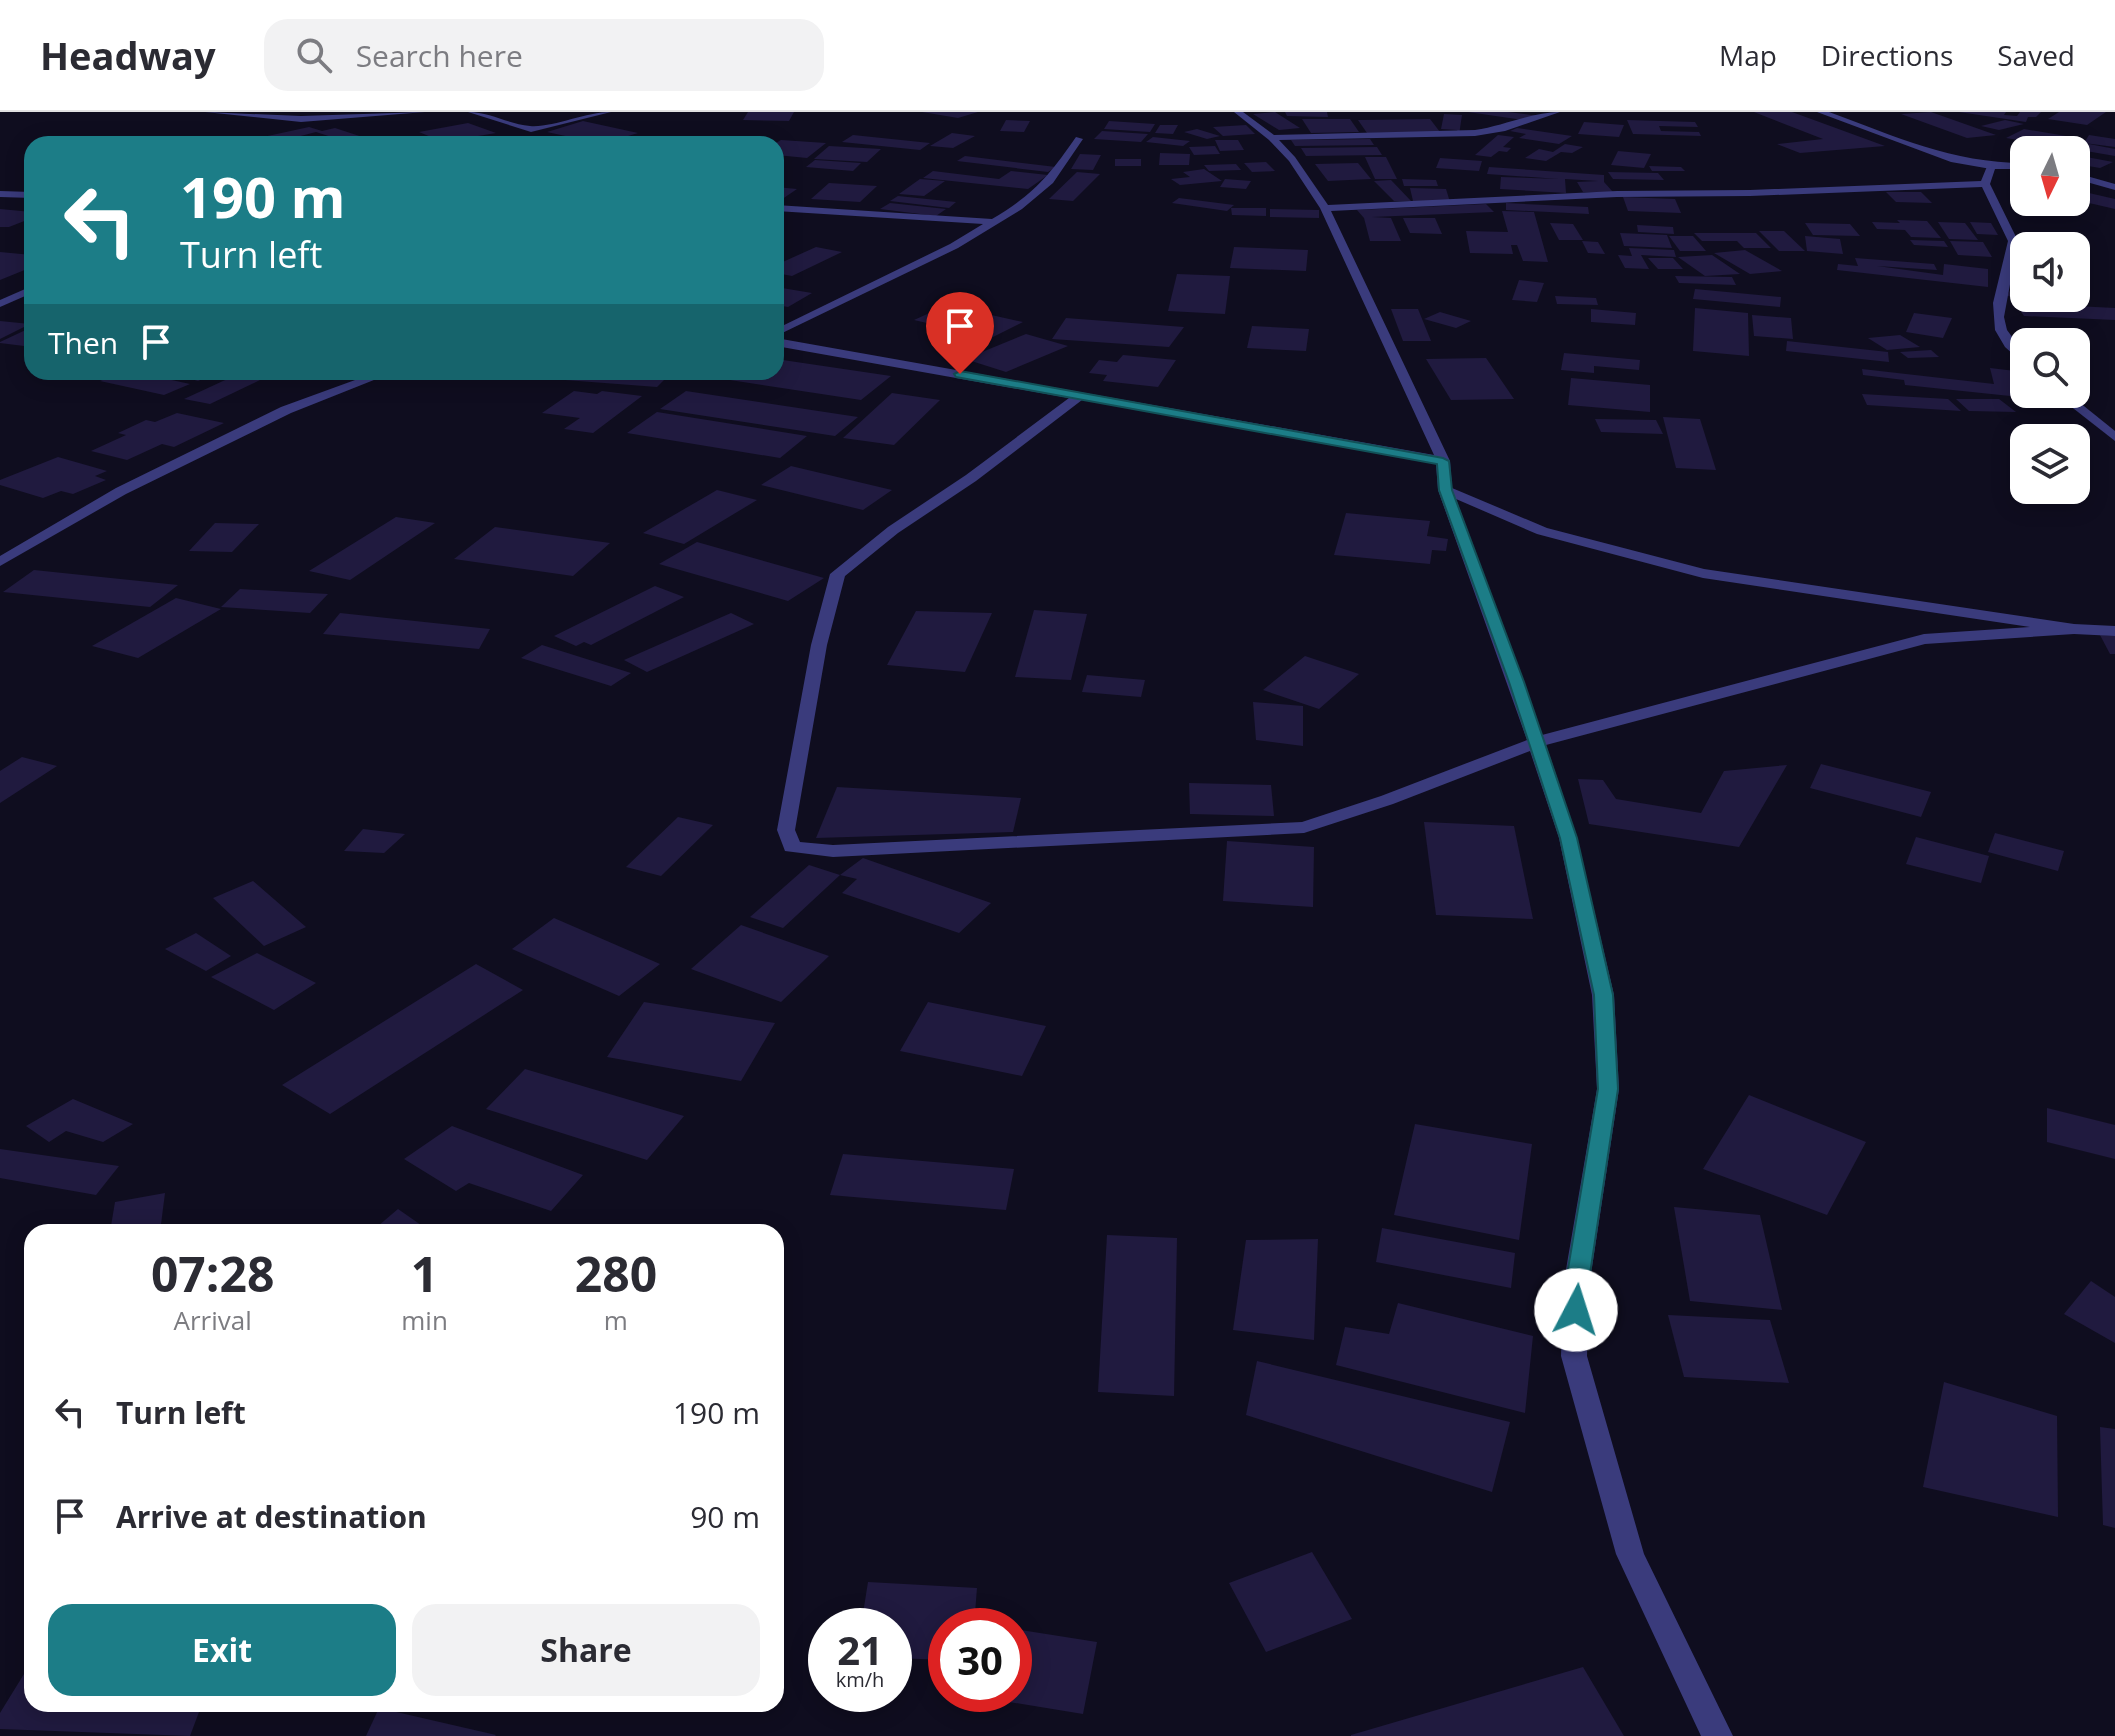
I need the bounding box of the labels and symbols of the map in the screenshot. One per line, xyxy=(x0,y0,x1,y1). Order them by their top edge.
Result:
north arrow xyxy=(2010,136,2090,216)
pin xyxy=(926,292,994,374)
position arrow xyxy=(1534,1268,1618,1352)
speed limit sign: 30 xyxy=(928,1608,1032,1712)

